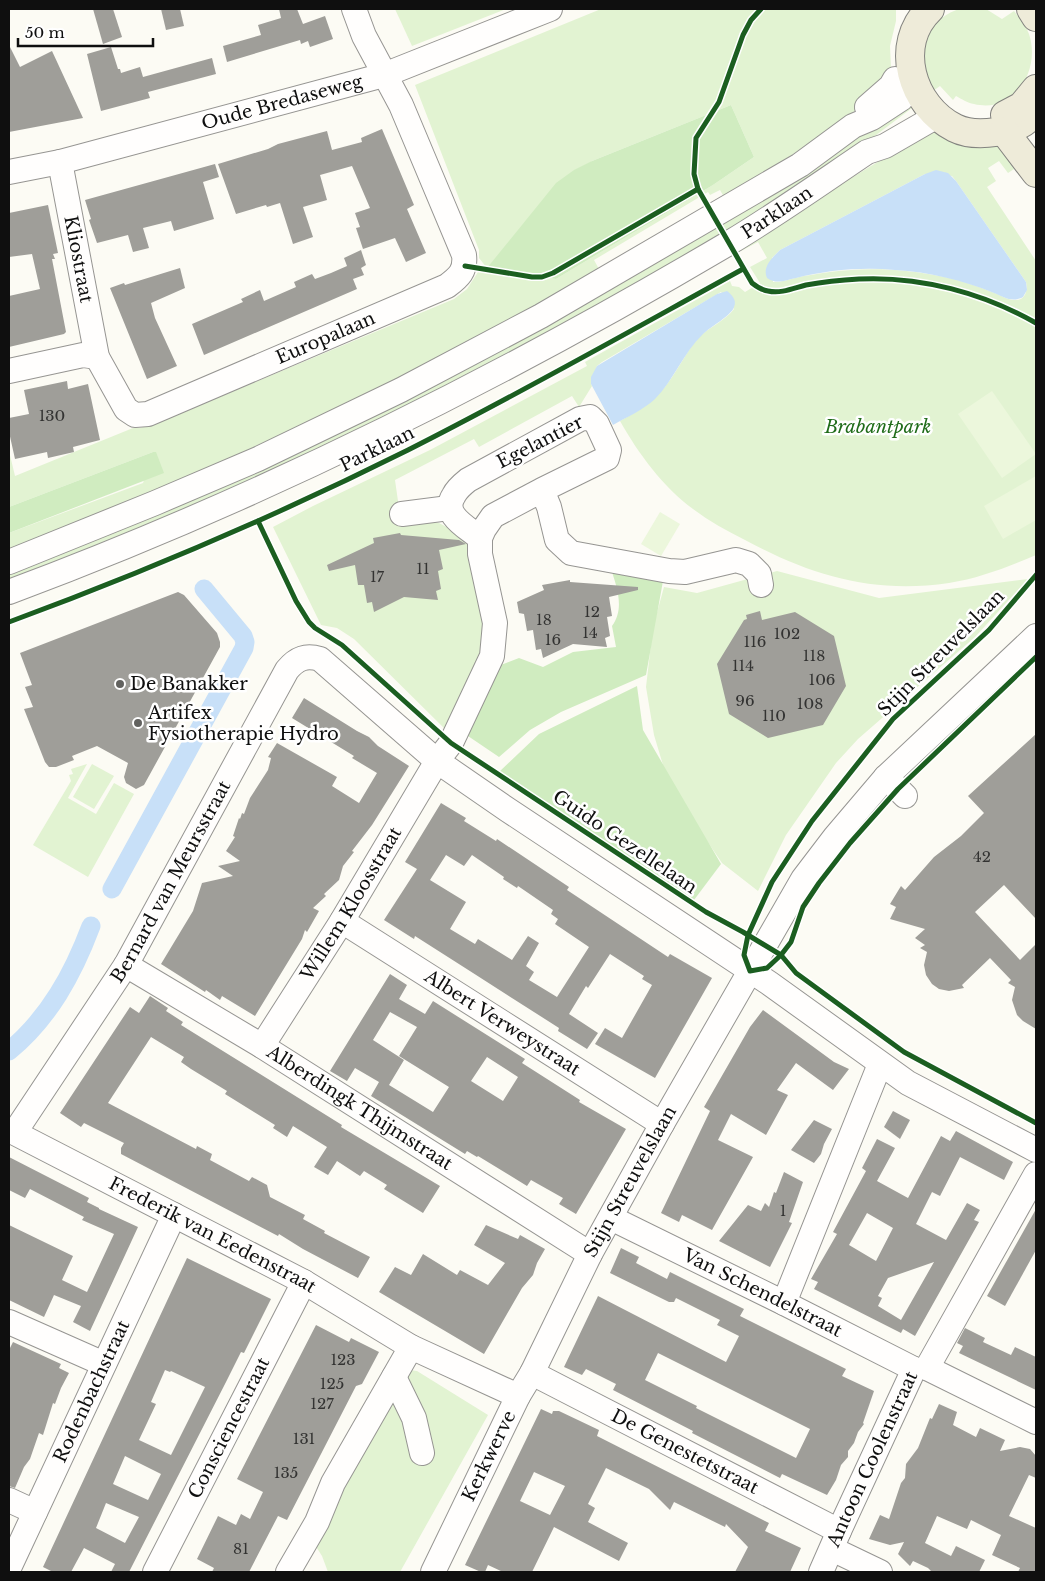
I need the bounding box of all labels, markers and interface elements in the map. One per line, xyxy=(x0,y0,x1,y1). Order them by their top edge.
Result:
scale bar xyxy=(18,15,152,47)
text: 50 m xyxy=(25,23,65,42)
street label: Oude Bredaseweg xyxy=(199,70,365,134)
street label: Parklaan xyxy=(738,181,817,244)
street label: Kliostraat xyxy=(59,214,98,305)
street label: Europalaan xyxy=(273,307,378,369)
house number: 130 xyxy=(39,406,65,425)
street label: Egelantier xyxy=(493,411,587,473)
park label: Brabantpark xyxy=(824,416,931,438)
street label: Parklaan xyxy=(336,422,418,476)
house number: 11 xyxy=(416,559,430,578)
house number: 17 xyxy=(370,567,385,586)
street label: Stijn Streuvelslaan xyxy=(873,585,1009,721)
house number: 12 xyxy=(584,602,600,621)
house number: 18 xyxy=(536,610,552,629)
house number: 14 xyxy=(582,623,598,642)
house number: 102 xyxy=(774,624,800,643)
house number: 16 xyxy=(545,630,561,649)
house number: 116 xyxy=(743,632,767,651)
house number: 118 xyxy=(803,646,825,665)
house number: 114 xyxy=(732,656,754,675)
house number: 106 xyxy=(808,670,836,689)
place label: De Banakker xyxy=(130,673,248,695)
marker: De Banakker xyxy=(114,678,126,690)
house number: 96 xyxy=(735,691,755,710)
house number: 108 xyxy=(797,694,823,713)
place label: Artifex Fysiotherapie Hydro xyxy=(147,702,339,745)
house number: 110 xyxy=(762,706,786,725)
marker: Artifex Fysiotherapie Hydro xyxy=(132,717,144,729)
street label: Bernard van Meursstraat xyxy=(106,777,235,987)
street label: Guido Gezellelaan xyxy=(549,785,701,899)
street label: Willem Kloosstraat xyxy=(295,823,406,985)
house number: 42 xyxy=(973,847,991,866)
street label: Albert Verweystraat xyxy=(420,965,584,1080)
street label: Alberdingk Thijmstraat xyxy=(262,1040,457,1175)
street label: Stijn Streuvelslaan xyxy=(579,1102,681,1261)
street label: Frederik van Eedenstraat xyxy=(105,1172,320,1298)
house number: 1 xyxy=(780,1201,786,1220)
street label: Van Schendelstraat xyxy=(678,1244,846,1342)
street label: Rodenbachstraat xyxy=(49,1316,134,1466)
house number: 123 xyxy=(330,1350,356,1369)
street label: Consciencestraat xyxy=(184,1353,274,1502)
street label: Antoon Coolenstraat xyxy=(822,1368,923,1551)
house number: 125 xyxy=(320,1374,344,1393)
house number: 127 xyxy=(310,1394,334,1413)
street label: De Genestetstraat xyxy=(608,1405,762,1499)
street label: Kerkwerve xyxy=(458,1407,520,1505)
house number: 131 xyxy=(293,1429,315,1448)
house number: 135 xyxy=(274,1463,298,1482)
house number: 81 xyxy=(233,1539,249,1558)

